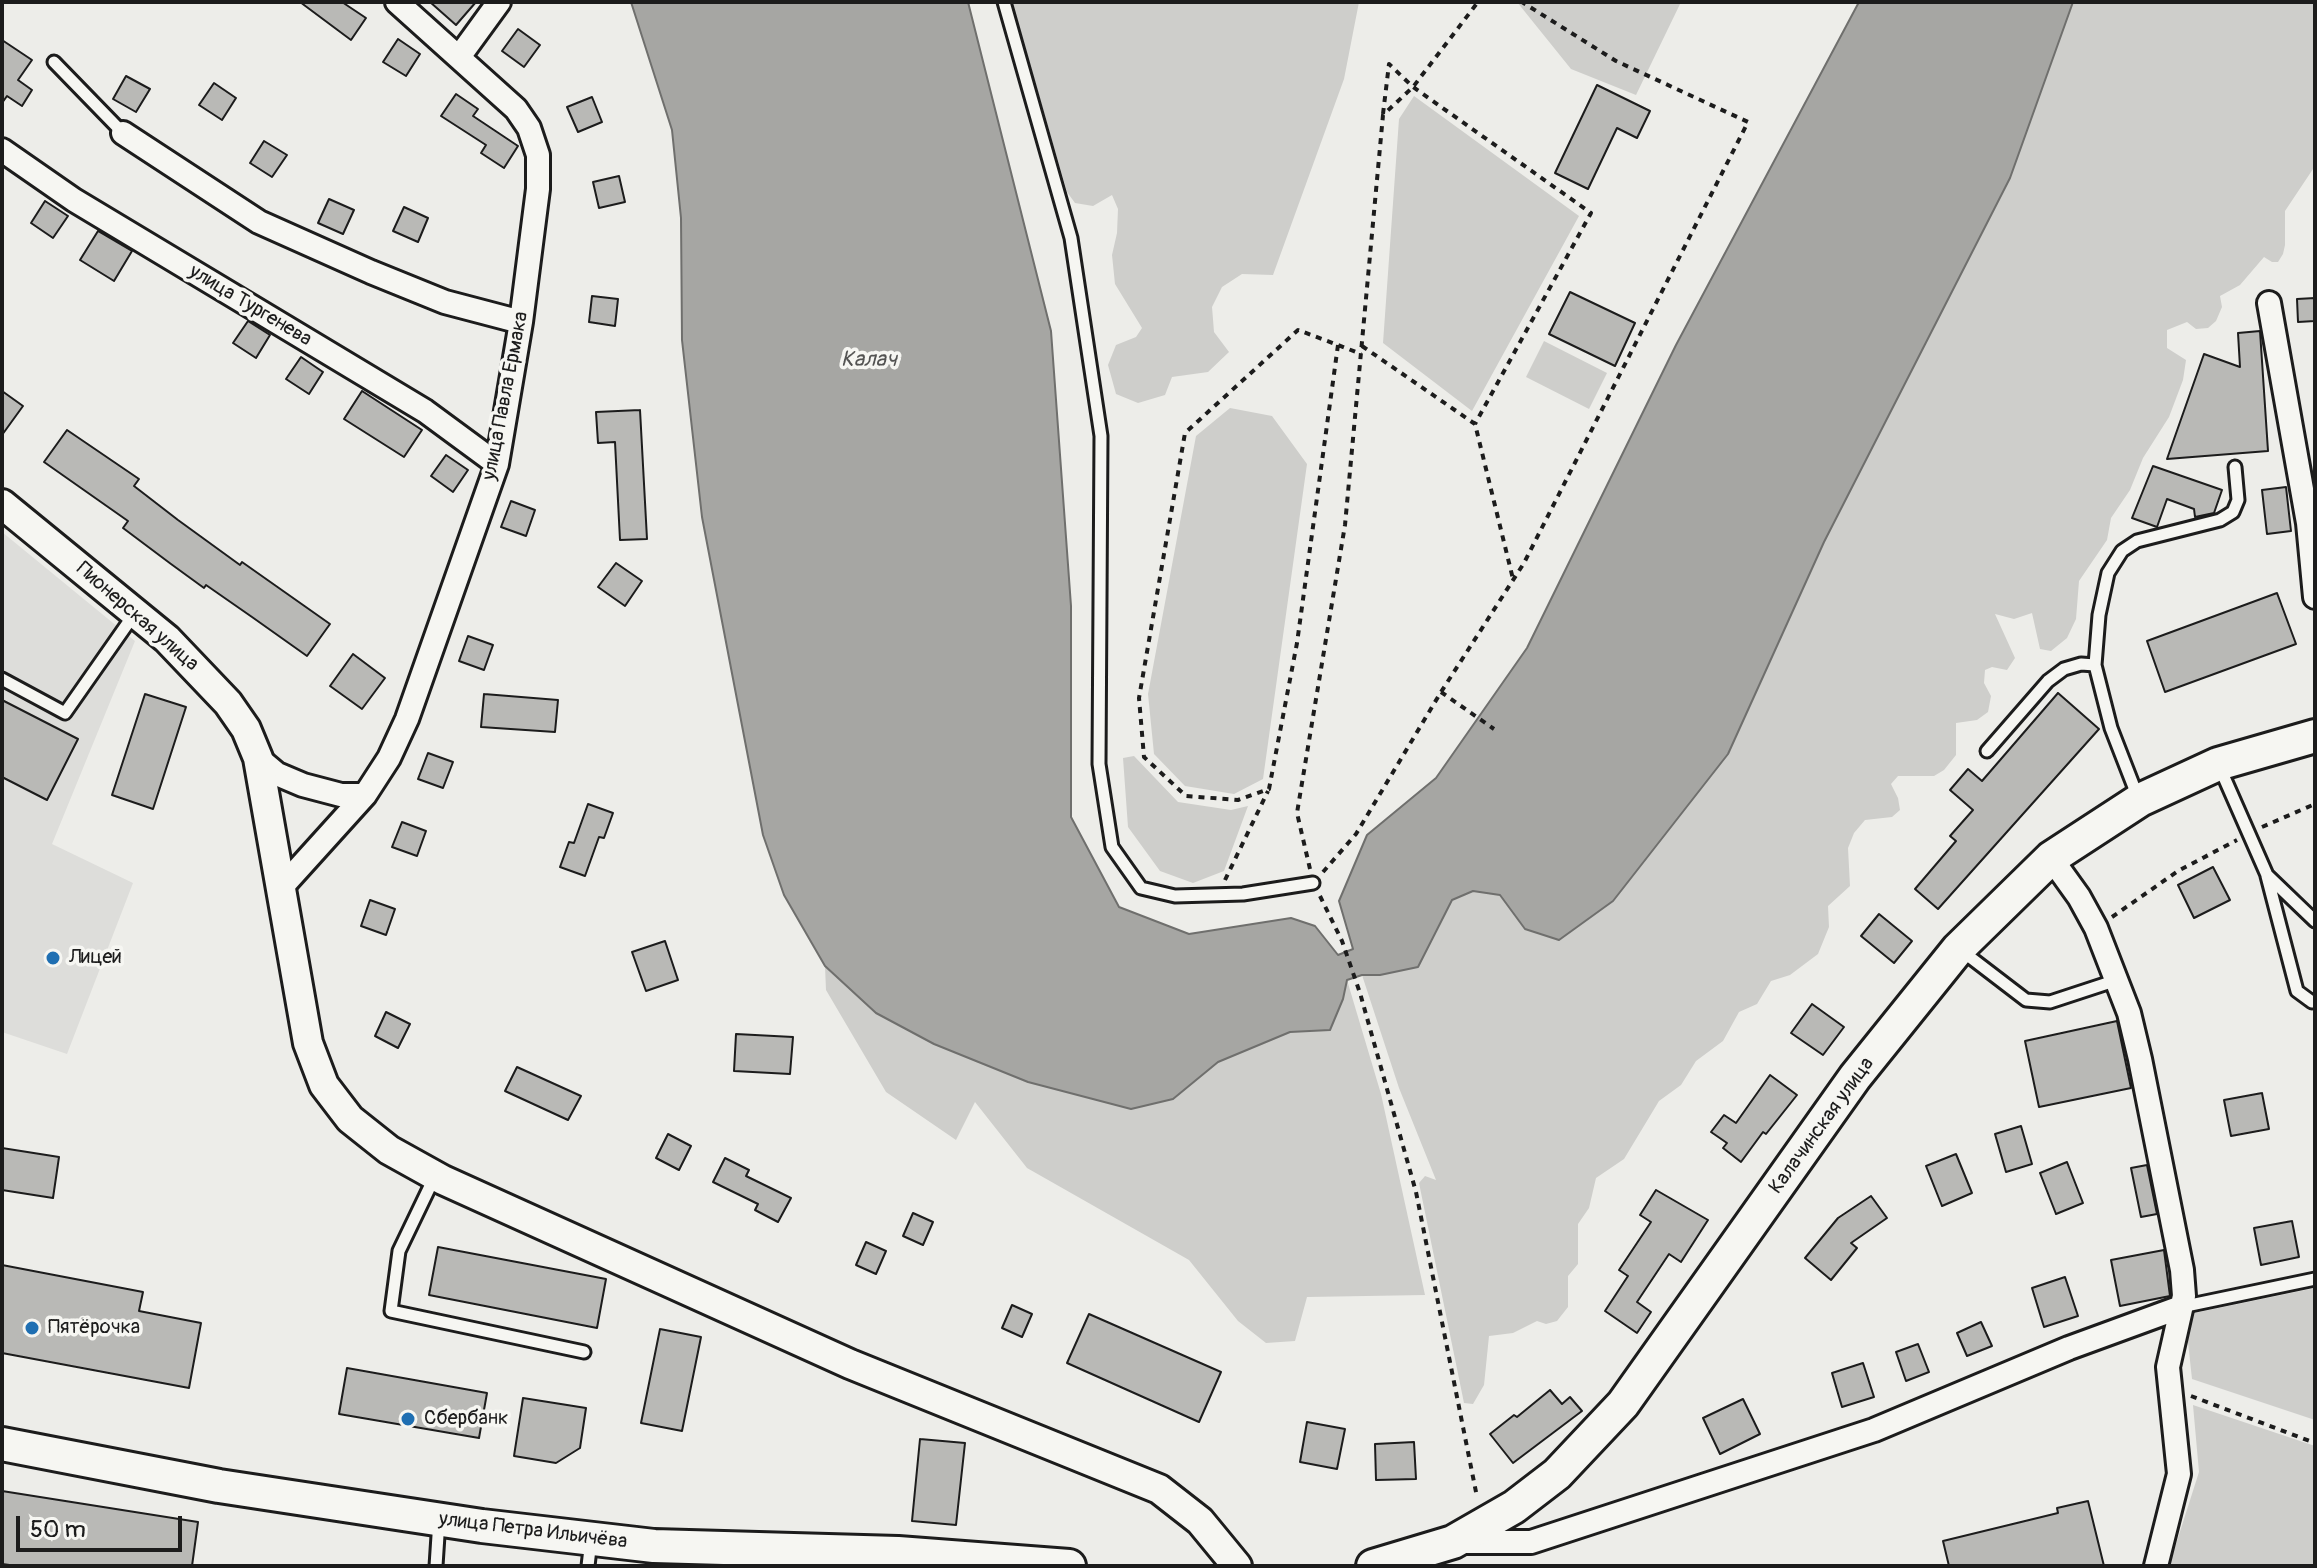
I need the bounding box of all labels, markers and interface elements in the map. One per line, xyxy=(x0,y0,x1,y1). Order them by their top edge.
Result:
street label: улица Тургенева xyxy=(184,260,316,352)
street label: улица Павла Ермака xyxy=(478,310,534,482)
water label: Калач xyxy=(841,347,897,373)
street label: Пионерская улица xyxy=(71,557,203,677)
place label: Лицей xyxy=(69,946,122,970)
marker: Лицей xyxy=(44,949,62,967)
street label: Калачинская улица xyxy=(1764,1053,1880,1199)
place label: Пятёрочка xyxy=(48,1316,140,1340)
marker: Пятёрочка xyxy=(23,1319,41,1337)
place label: Сбербанк xyxy=(424,1407,508,1431)
marker: Сбербанк xyxy=(399,1410,417,1428)
scale bar xyxy=(20,1500,186,1550)
street label: улица Петра Ильичёва xyxy=(437,1508,629,1554)
text: 50 m xyxy=(30,1515,86,1544)

